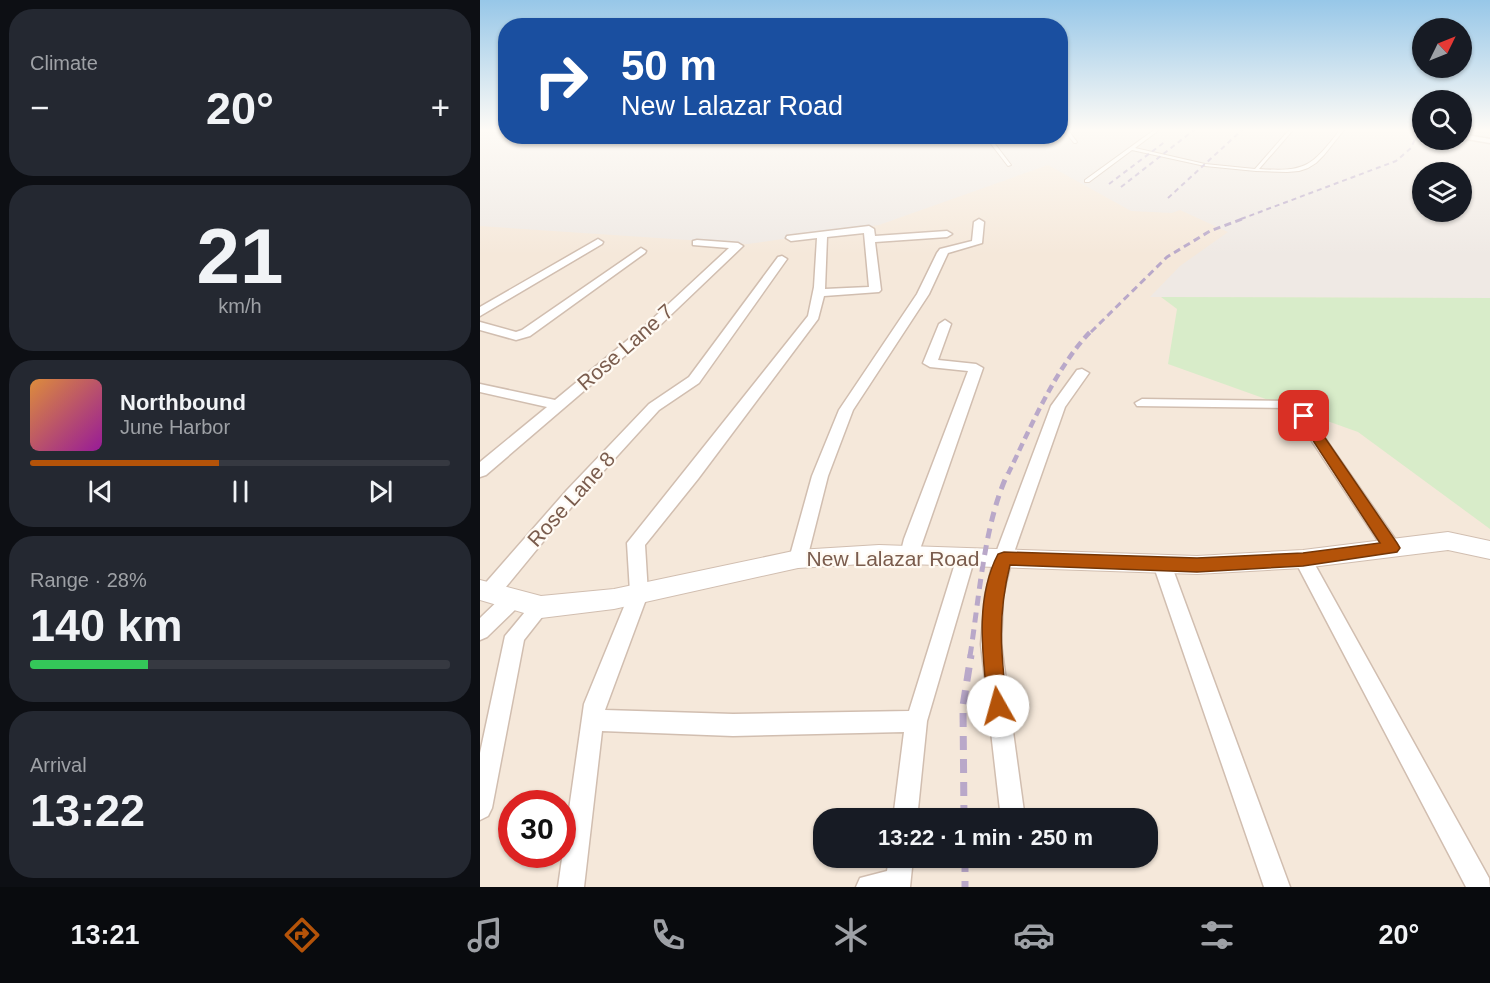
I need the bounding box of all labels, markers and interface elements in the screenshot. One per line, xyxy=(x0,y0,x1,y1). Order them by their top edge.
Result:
north arrow xyxy=(1412,18,1472,78)
map controls xyxy=(1412,18,1472,222)
icon: right xyxy=(522,42,600,120)
text: 50 m xyxy=(621,42,717,89)
text: Climate xyxy=(30,52,98,74)
text: 20° xyxy=(206,83,274,134)
text: − xyxy=(30,89,49,126)
text: + xyxy=(431,89,450,126)
button: search xyxy=(1412,90,1472,150)
text: New Lalazar Road xyxy=(621,91,843,121)
button: layers xyxy=(1412,162,1472,222)
text: 21 xyxy=(197,212,283,300)
text: km/h xyxy=(218,295,262,317)
street label: Rose Lane 7 xyxy=(573,299,677,395)
text: Northbound xyxy=(120,390,246,415)
pin xyxy=(1278,390,1329,441)
icon: arrive xyxy=(1287,399,1320,432)
text: June Harbor xyxy=(120,416,230,438)
street label: Rose Lane 8 xyxy=(523,447,619,551)
icon: previous xyxy=(84,475,117,508)
icon: pause xyxy=(224,475,257,508)
icon: next xyxy=(364,475,397,508)
street label: New Lalazar Road xyxy=(807,547,979,570)
text: Range · 28% xyxy=(30,569,147,591)
text: 140 km xyxy=(30,600,183,651)
position arrow xyxy=(966,674,1030,738)
text: Arrival xyxy=(30,754,87,776)
text: 13:22 xyxy=(30,785,145,836)
speed limit sign: 30 xyxy=(498,790,576,868)
text: 13:22 · 1 min · 250 m xyxy=(878,825,1093,850)
icon: directions xyxy=(281,914,323,956)
icon: music xyxy=(464,914,506,956)
icon: phone xyxy=(647,914,689,956)
icon: climate xyxy=(830,914,872,956)
icon: car xyxy=(1013,914,1055,956)
icon: filters xyxy=(1196,914,1238,956)
text: 13:21 xyxy=(71,920,140,950)
text: 20° xyxy=(1379,920,1419,950)

